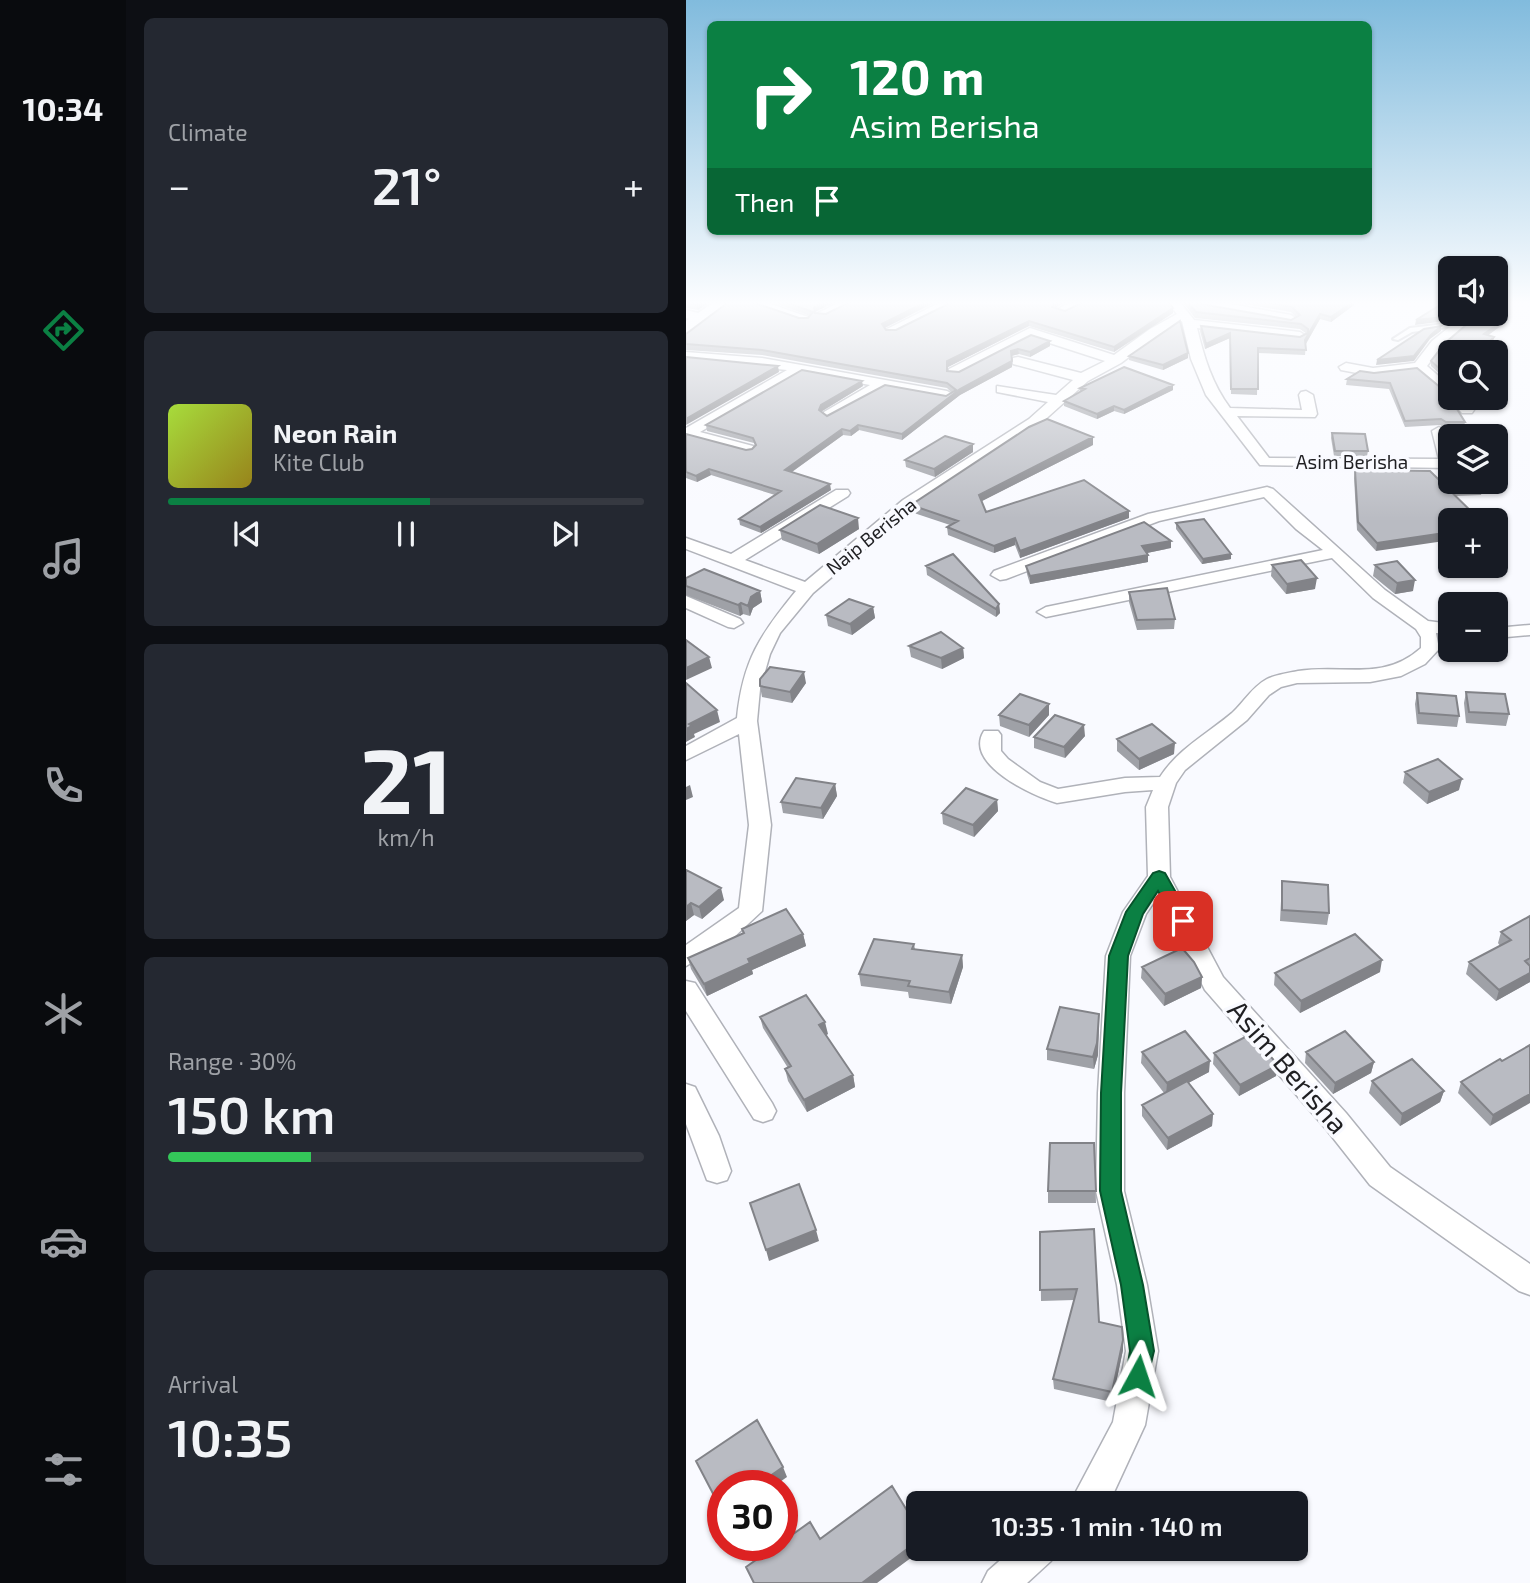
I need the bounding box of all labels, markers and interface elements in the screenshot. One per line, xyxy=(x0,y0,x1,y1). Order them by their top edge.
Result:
text: 120 m xyxy=(850,46,984,105)
icon: right xyxy=(735,49,826,140)
text: 10:34 xyxy=(23,89,103,127)
text: Asim Berisha xyxy=(850,106,1039,144)
text: Climate xyxy=(168,118,248,146)
text: 21° xyxy=(372,153,442,215)
text: − xyxy=(168,162,190,208)
text: + xyxy=(623,162,644,208)
icon: arrive xyxy=(808,182,846,220)
text: Then xyxy=(735,186,794,217)
map controls xyxy=(1438,256,1508,662)
button: sound xyxy=(1438,256,1508,326)
icon: directions xyxy=(39,306,88,355)
button: search xyxy=(1438,340,1508,410)
text: Neon Rain xyxy=(273,417,397,448)
button: layers xyxy=(1438,424,1508,494)
text: Kite Club xyxy=(273,448,365,476)
street label: Asim Berisha xyxy=(1296,450,1408,473)
street label: Naip Berisha xyxy=(821,492,920,579)
button: + xyxy=(1438,508,1508,578)
icon: previous xyxy=(228,515,266,553)
icon: pause xyxy=(387,515,425,553)
icon: next xyxy=(546,515,584,553)
icon: music xyxy=(39,534,88,583)
button: − xyxy=(1438,592,1508,662)
text: 21 xyxy=(360,723,452,832)
icon: phone xyxy=(39,761,88,810)
text: km/h xyxy=(377,823,435,851)
pin xyxy=(1153,891,1213,951)
icon: arrive xyxy=(1164,902,1202,940)
icon: climate xyxy=(39,989,88,1038)
street label: Asim Berisha xyxy=(1222,993,1356,1140)
text: Range · 30% xyxy=(168,1047,296,1075)
text: 150 km xyxy=(168,1082,335,1144)
icon: car xyxy=(39,1217,88,1266)
position arrow xyxy=(1101,1339,1175,1413)
text: Arrival xyxy=(168,1370,238,1398)
text: 10:35 xyxy=(168,1405,292,1467)
icon: filters xyxy=(39,1445,88,1494)
speed limit sign: 30 xyxy=(707,1470,798,1561)
text: 10:35 · 1 min · 140 m xyxy=(991,1510,1223,1541)

